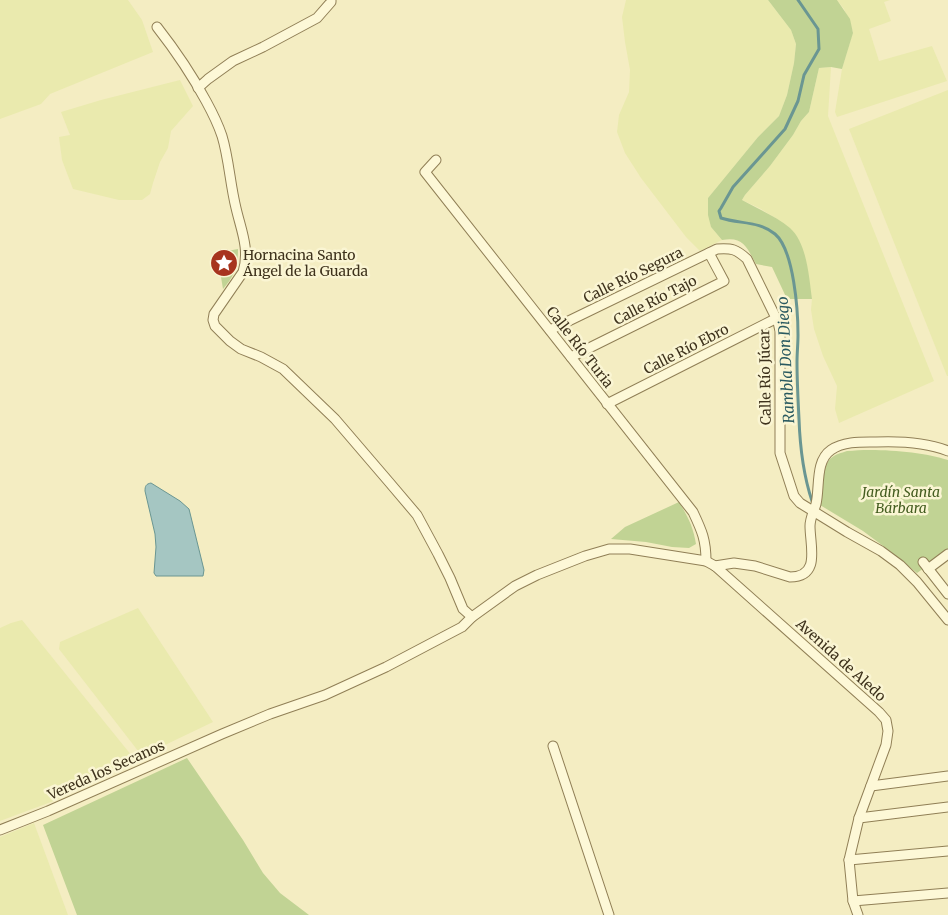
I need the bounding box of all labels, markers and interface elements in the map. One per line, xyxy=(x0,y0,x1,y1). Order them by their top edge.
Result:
street label: Calle Río Segura xyxy=(580,243,686,307)
place label: Hornacina Santo Ángel de la Guarda xyxy=(242,246,368,280)
place icon: Hornacina Santo Ángel de la Guarda xyxy=(209,248,239,278)
street label: Calle Río Tajo xyxy=(610,271,700,329)
water label: Rambla Don Diego xyxy=(773,296,798,424)
street label: Calle Río Turia xyxy=(543,303,618,392)
street label: Calle Río Ebro xyxy=(640,320,732,378)
street label: Calle Río Júcar xyxy=(755,329,775,425)
park label: Jardín Santa Bárbara xyxy=(860,483,940,517)
street label: Avenida de Aledo xyxy=(791,614,890,705)
street label: Vereda los Secanos xyxy=(44,736,167,804)

